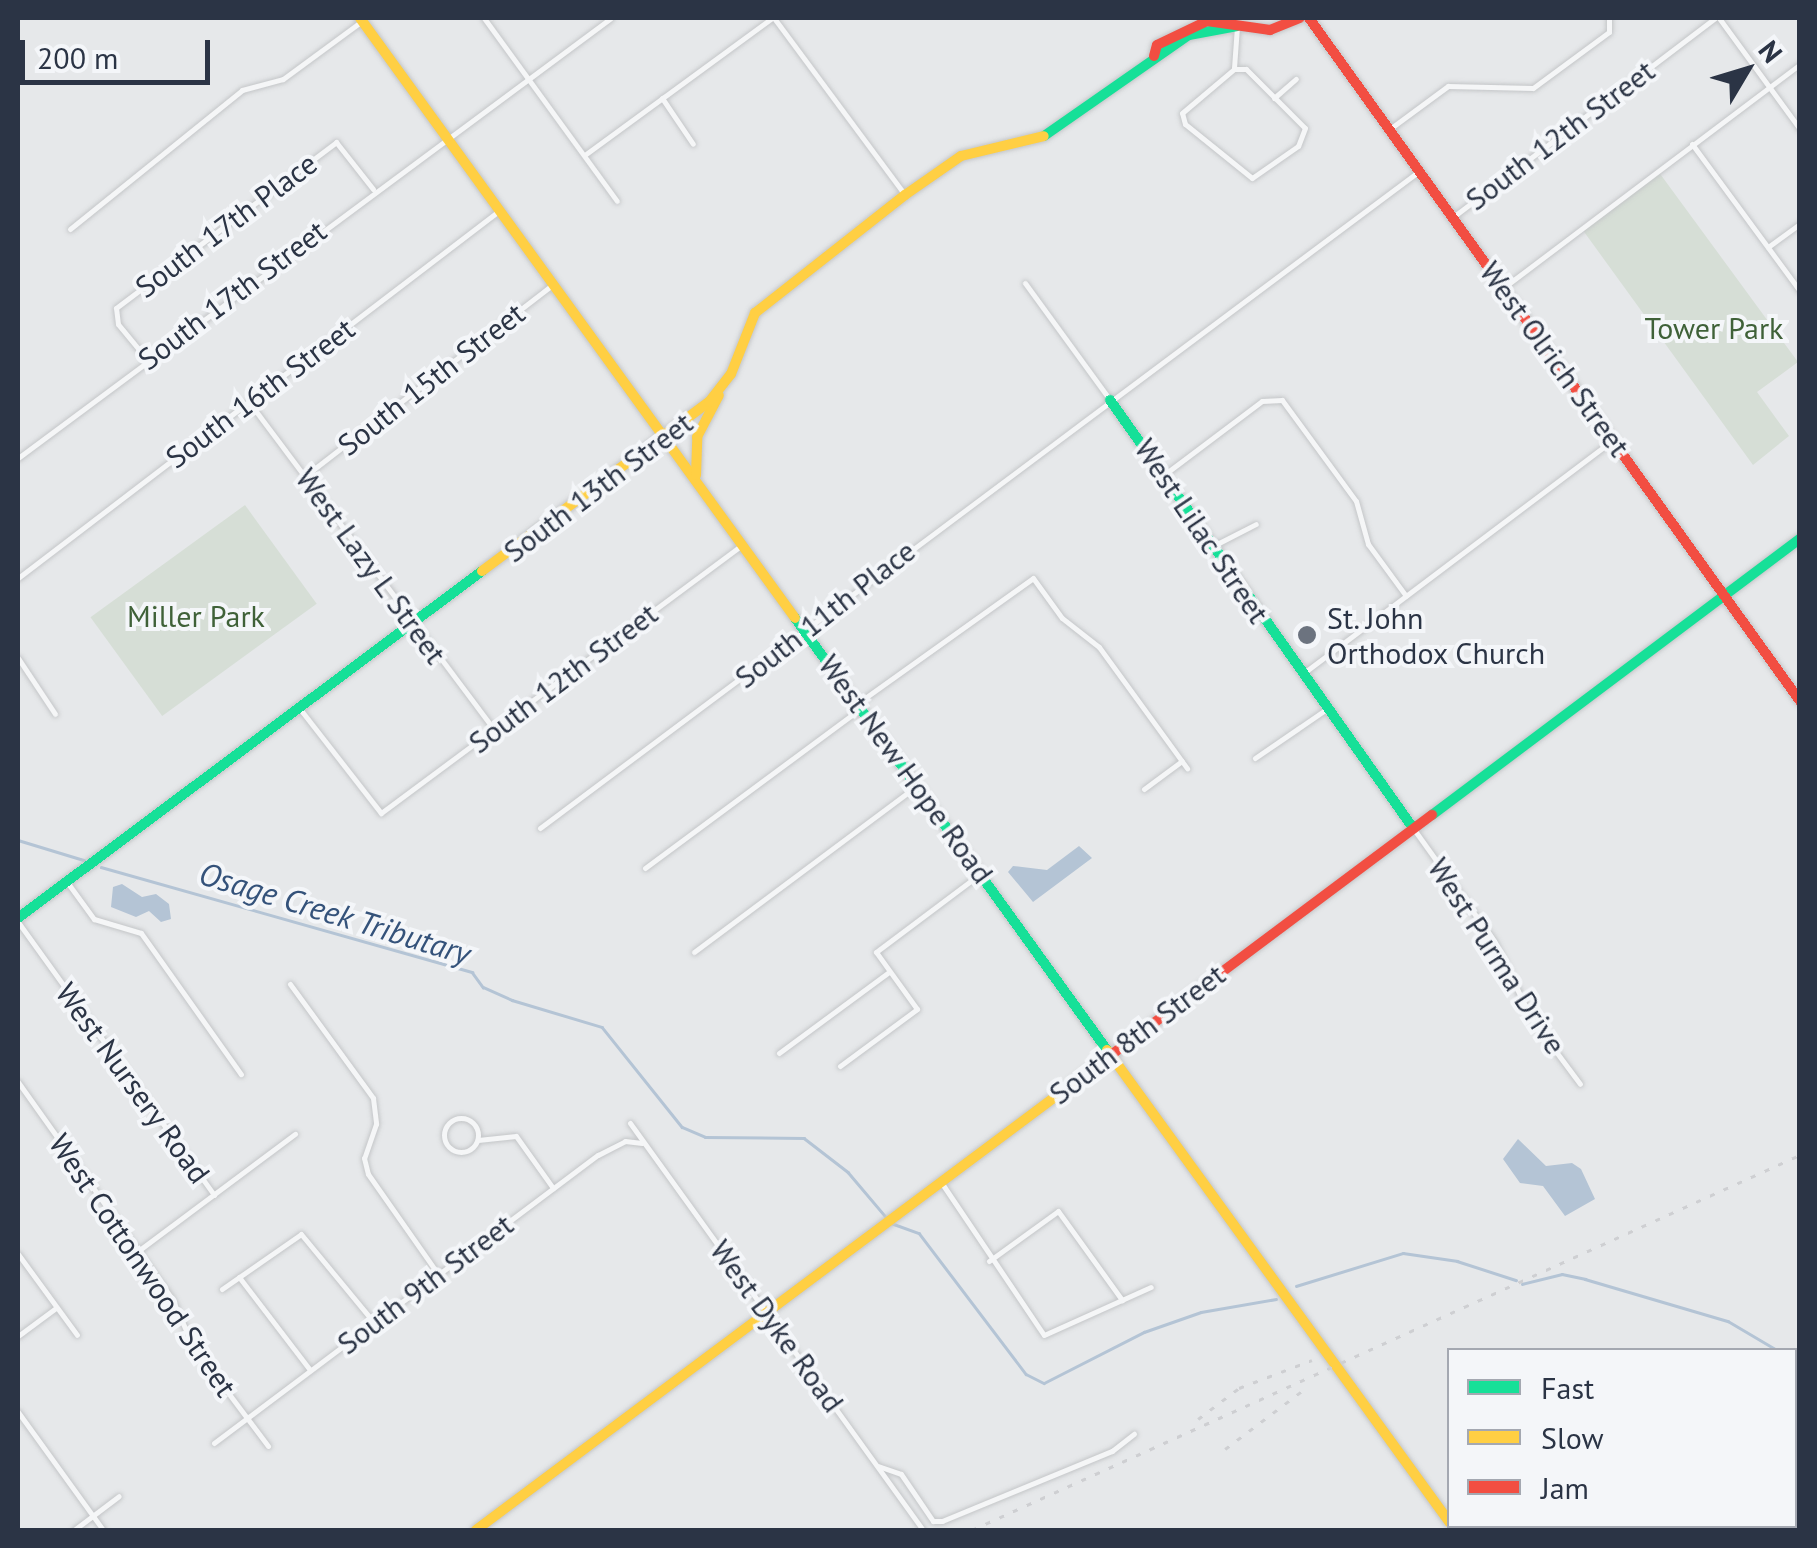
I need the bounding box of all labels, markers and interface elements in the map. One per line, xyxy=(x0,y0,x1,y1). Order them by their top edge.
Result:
scale bar xyxy=(25,20,215,82)
north arrow xyxy=(1697,20,1797,120)
text: N xyxy=(1751,33,1791,70)
text: 200 m xyxy=(37,38,118,77)
street label: South 12th Street xyxy=(1459,52,1661,218)
street label: South 17th Place xyxy=(128,145,324,305)
street label: South 17th Street xyxy=(131,213,333,377)
street label: West Olrich Street xyxy=(1472,255,1638,463)
street label: South 15th Street xyxy=(331,295,531,463)
street label: South 16th Street xyxy=(159,310,361,476)
park label: Tower Park xyxy=(1645,310,1783,346)
street label: South 13th Street xyxy=(497,404,699,570)
street label: West Lilac Street xyxy=(1127,432,1277,630)
street label: West Lazy L Street xyxy=(287,460,455,672)
street label: South 11th Place xyxy=(728,533,922,695)
street label: South 12th Street xyxy=(462,595,664,761)
park label: Miller Park xyxy=(127,598,265,634)
place label: St. John Orthodox Church xyxy=(1327,600,1546,670)
marker: St. John Orthodox Church xyxy=(1296,624,1318,646)
street label: West New Hope Road xyxy=(811,648,1001,890)
street label: West Purma Drive xyxy=(1420,851,1574,1061)
water label: Osage Creek Tributary xyxy=(194,853,476,973)
street label: South 8th Street xyxy=(1042,956,1232,1112)
street label: West Nursery Road xyxy=(48,975,218,1191)
street label: West Cottonwood Street xyxy=(42,1127,244,1403)
street label: South 9th Street xyxy=(330,1206,520,1362)
street label: West Dyke Road xyxy=(703,1233,851,1419)
legend xyxy=(1447,1348,1797,1528)
text: Fast xyxy=(1541,1368,1594,1407)
text: Slow xyxy=(1541,1418,1604,1457)
text: Jam xyxy=(1541,1468,1589,1507)

